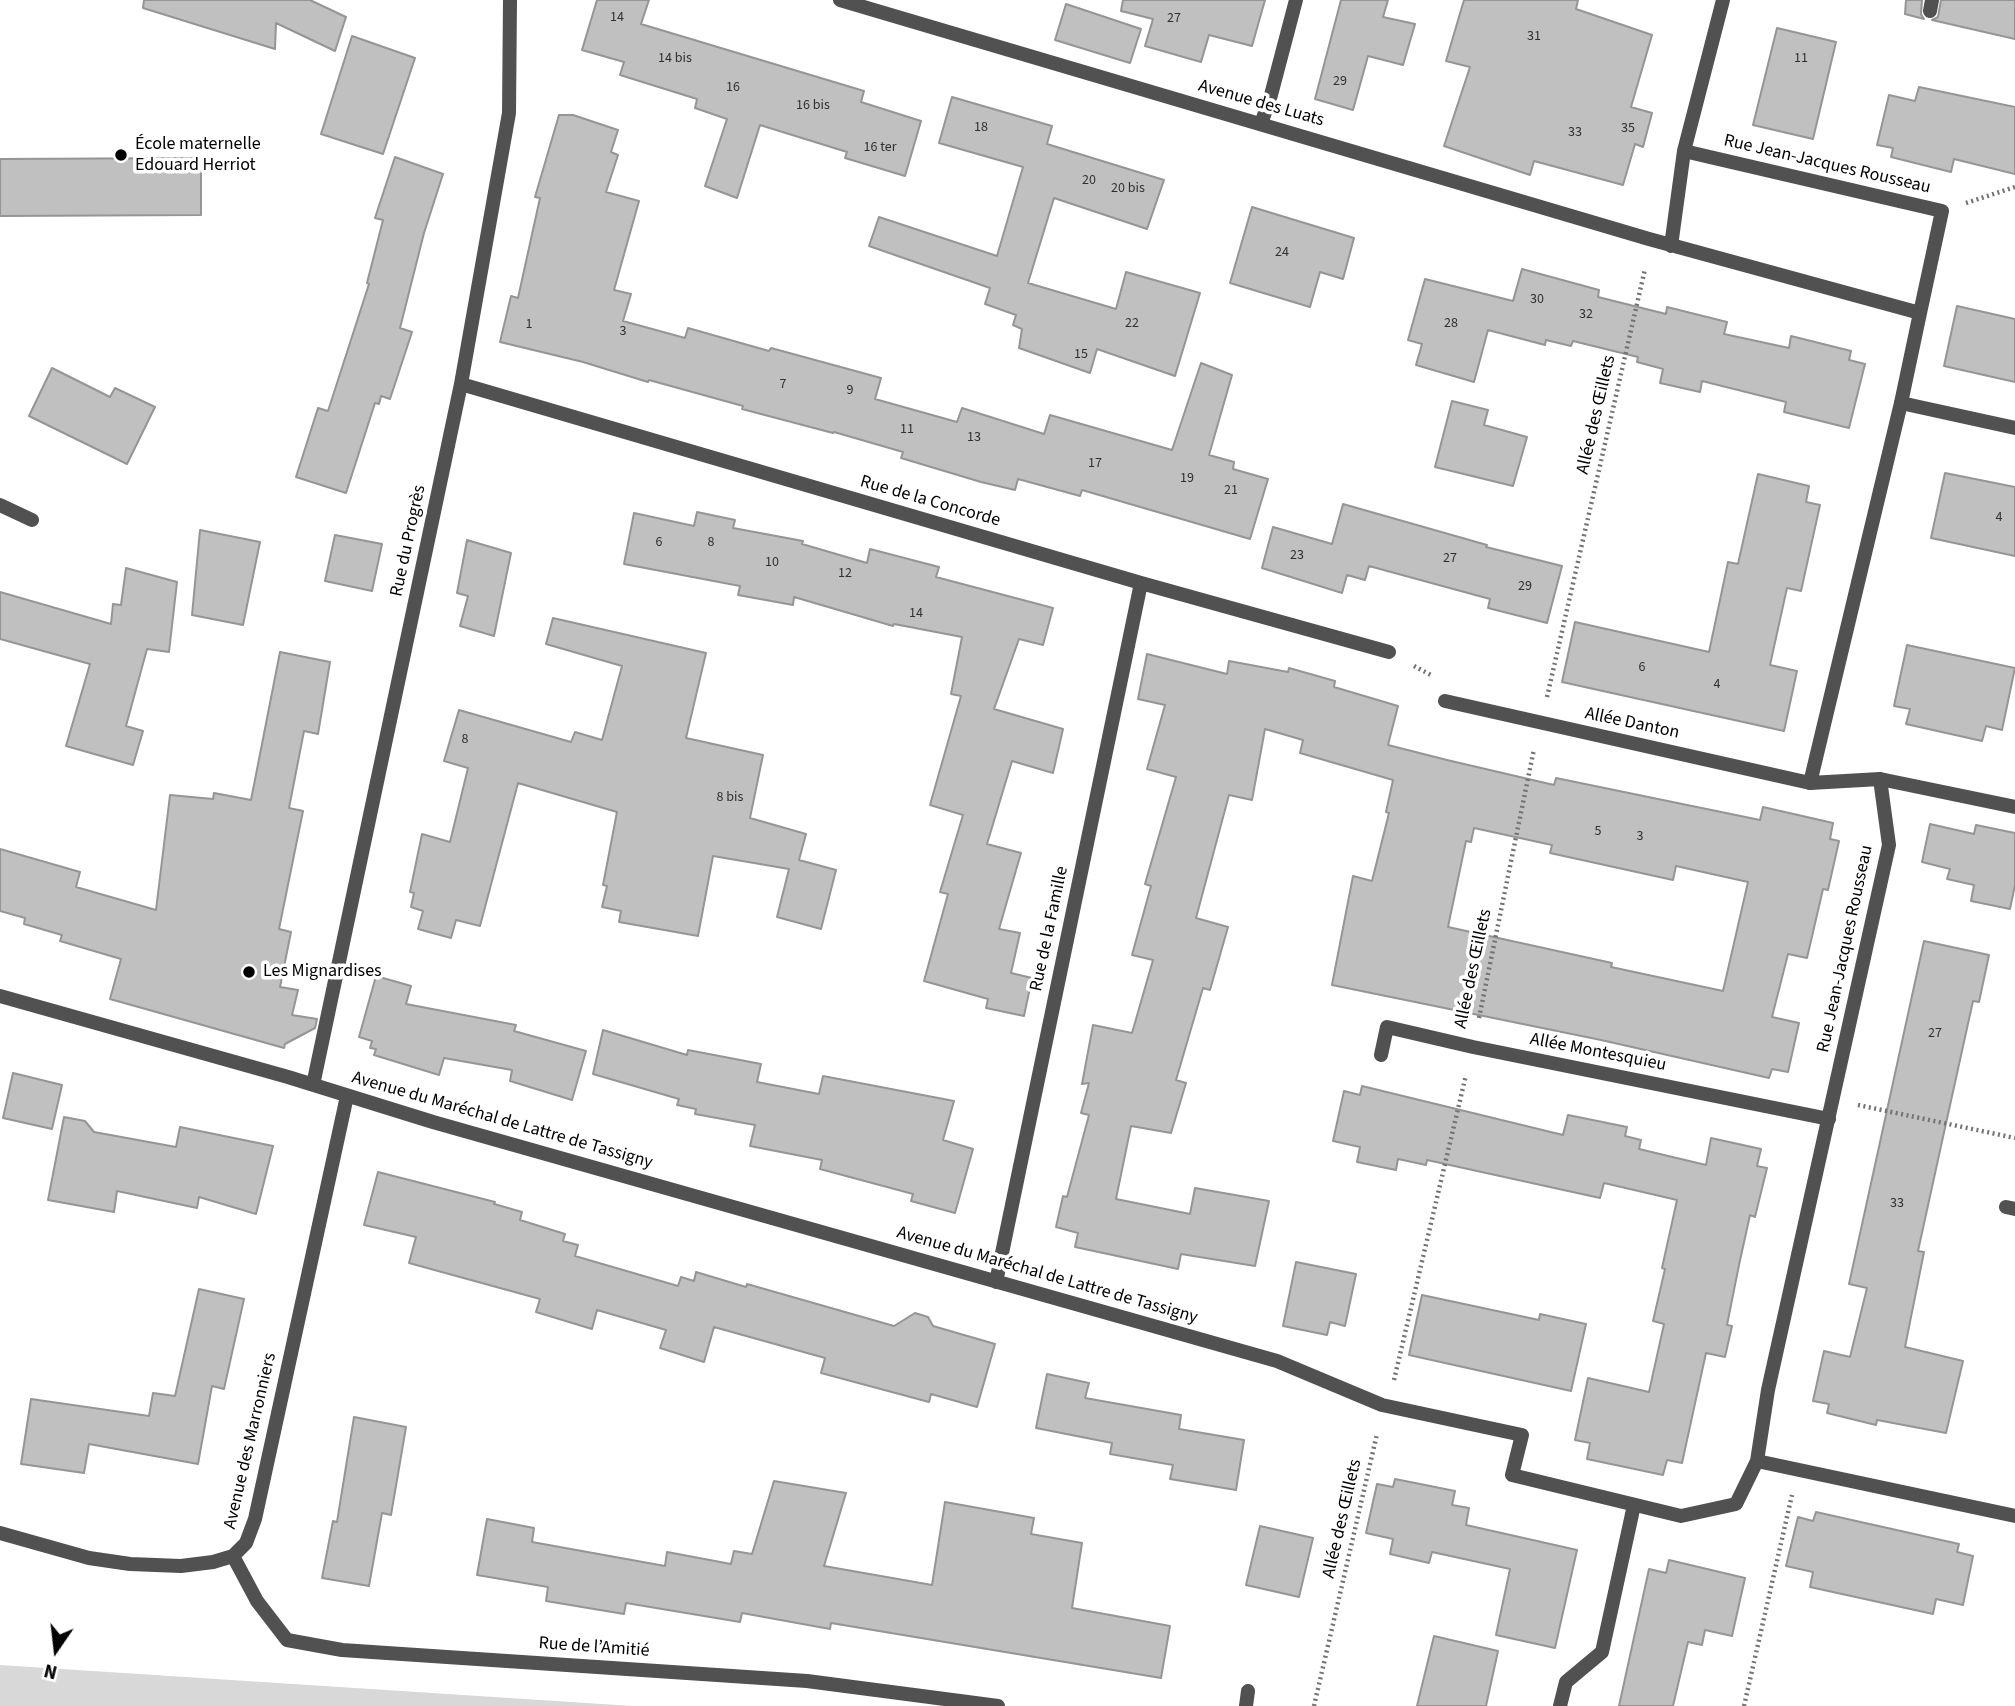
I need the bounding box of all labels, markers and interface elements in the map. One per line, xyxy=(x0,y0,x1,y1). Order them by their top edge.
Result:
house number: 14 xyxy=(610,10,624,26)
house number: 27 xyxy=(1167,11,1181,27)
house number: 31 xyxy=(1527,29,1541,45)
house number: 14 bis xyxy=(658,51,692,67)
house number: 11 xyxy=(1794,51,1808,67)
house number: 29 xyxy=(1333,74,1347,90)
street label: Avenue des Luats xyxy=(1196,76,1326,132)
house number: 16 xyxy=(726,80,740,96)
house number: 16 bis xyxy=(796,98,830,114)
house number: 18 xyxy=(974,120,988,136)
house number: 35 xyxy=(1621,121,1635,137)
house number: 33 xyxy=(1568,125,1582,141)
street label: Rue Jean-Jacques Rousseau xyxy=(1721,131,1933,199)
place label: École maternelle Edouard Herriot xyxy=(135,134,261,176)
house number: 16 ter xyxy=(863,140,897,156)
marker: École maternelle Edouard Herriot xyxy=(113,147,129,163)
house number: 20 xyxy=(1082,173,1096,189)
house number: 20 bis xyxy=(1111,181,1145,197)
house number: 24 xyxy=(1275,245,1289,261)
house number: 30 xyxy=(1530,292,1544,308)
house number: 32 xyxy=(1579,307,1593,323)
house number: 22 xyxy=(1125,316,1139,332)
house number: 28 xyxy=(1444,316,1458,332)
house number: 1 xyxy=(526,317,532,333)
house number: 3 xyxy=(620,324,626,340)
house number: 15 xyxy=(1074,347,1088,363)
street label: Allée des Œillets xyxy=(1573,353,1621,477)
house number: 7 xyxy=(780,377,786,393)
house number: 9 xyxy=(847,383,853,399)
house number: 11 xyxy=(900,422,914,438)
house number: 13 xyxy=(967,430,981,446)
house number: 17 xyxy=(1088,456,1102,472)
house number: 19 xyxy=(1180,471,1194,487)
street label: Rue de la Concorde xyxy=(857,472,1003,532)
street label: Rue du Progrès xyxy=(387,483,431,599)
house number: 21 xyxy=(1224,483,1238,499)
house number: 4 xyxy=(1996,510,2002,526)
house number: 6 xyxy=(656,535,662,551)
house number: 8 xyxy=(708,535,714,551)
house number: 23 xyxy=(1290,548,1304,564)
house number: 27 xyxy=(1443,551,1457,567)
house number: 10 xyxy=(765,555,779,571)
house number: 12 xyxy=(838,566,852,582)
house number: 29 xyxy=(1518,579,1532,595)
house number: 14 xyxy=(909,606,923,622)
house number: 6 xyxy=(1639,660,1645,676)
house number: 4 xyxy=(1714,677,1720,693)
street label: Allée Danton xyxy=(1583,703,1681,745)
house number: 8 xyxy=(462,732,468,748)
house number: 8 bis xyxy=(717,790,743,806)
house number: 5 xyxy=(1595,824,1601,840)
house number: 3 xyxy=(1637,829,1643,845)
street label: Rue Jean-Jacques Rousseau xyxy=(1813,843,1879,1055)
street label: Rue de la Famille xyxy=(1026,865,1074,993)
street label: Allée des Œillets xyxy=(1451,907,1497,1031)
place label: Les Mignardises xyxy=(263,961,382,983)
marker: Les Mignardises xyxy=(241,964,257,980)
house number: 27 xyxy=(1928,1026,1942,1042)
street label: Allée Montesquieu xyxy=(1528,1029,1668,1077)
street label: Avenue du Maréchal de Lattre de Tassigny xyxy=(349,1068,655,1174)
house number: 33 xyxy=(1890,1196,1904,1212)
street label: Avenue du Maréchal de Lattre de Tassigny xyxy=(894,1223,1200,1329)
street label: Avenue des Marronniers xyxy=(220,1351,282,1531)
street label: Allée des Œillets xyxy=(1319,1457,1367,1581)
north arrow xyxy=(21,1615,91,1685)
street label: Rue de l’Amitié xyxy=(538,1633,650,1663)
text: N xyxy=(41,1656,60,1685)

